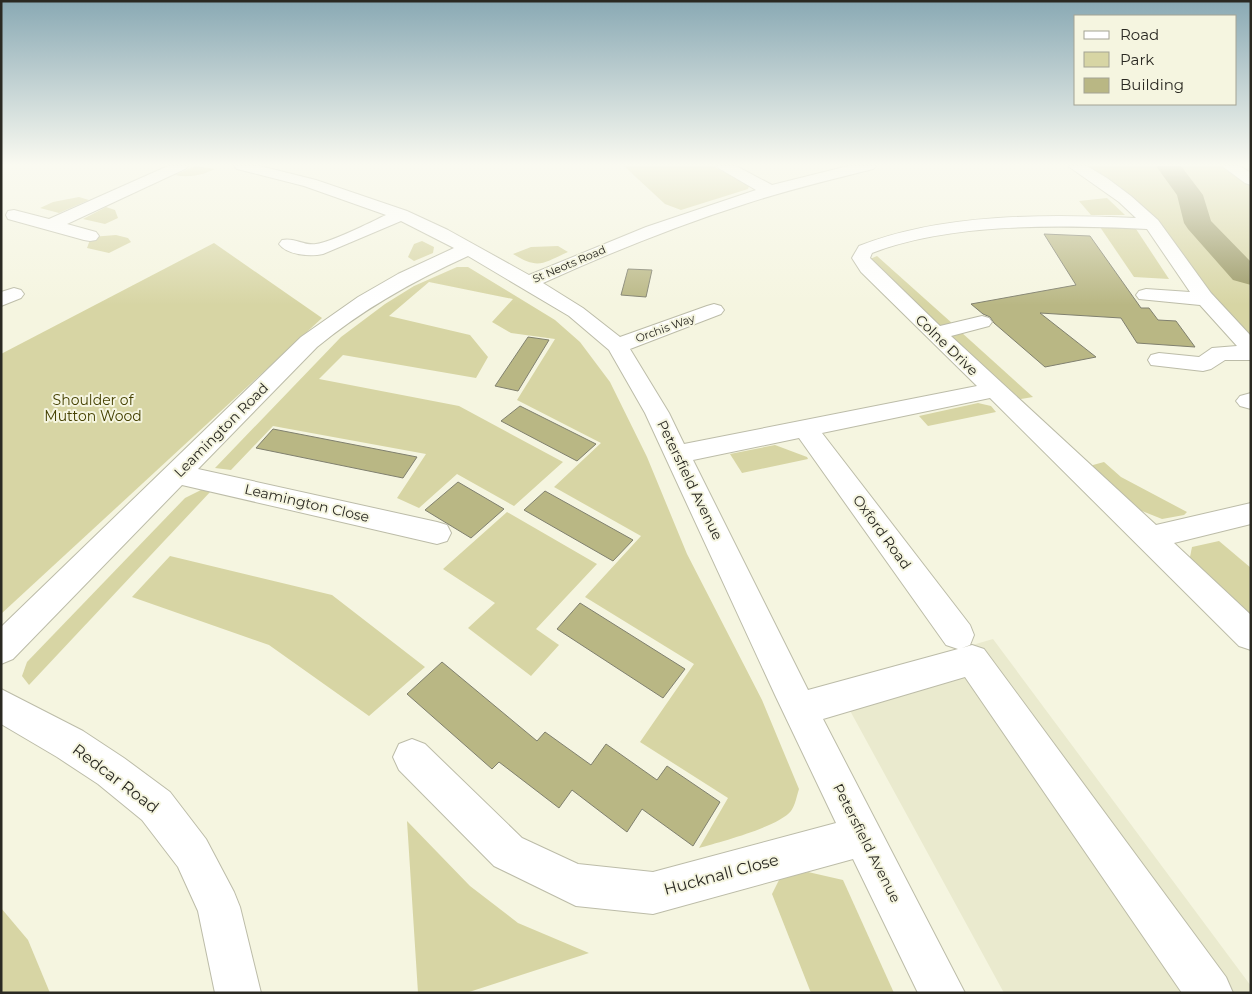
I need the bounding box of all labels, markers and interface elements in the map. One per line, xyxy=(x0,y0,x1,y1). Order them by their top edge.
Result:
legend xyxy=(1074,15,1237,105)
text: Road xyxy=(1120,25,1159,44)
text: Park xyxy=(1120,50,1154,69)
text: Building xyxy=(1120,75,1184,94)
street label: St Neots Road xyxy=(530,242,608,286)
street label: Orchis Way xyxy=(633,311,697,345)
street label: Colne Drive xyxy=(912,311,982,379)
street label: Leamington Road xyxy=(170,379,272,481)
park label: Shoulder of Mutton Wood xyxy=(44,391,142,425)
street label: Petersfield Avenue xyxy=(653,417,727,543)
street label: Leamington Close xyxy=(243,480,371,526)
street label: Oxford Road xyxy=(849,491,915,573)
street label: Redcar Road xyxy=(69,740,163,817)
street label: Petersfield Avenue xyxy=(829,780,905,906)
street label: Hucknall Close xyxy=(662,850,781,899)

